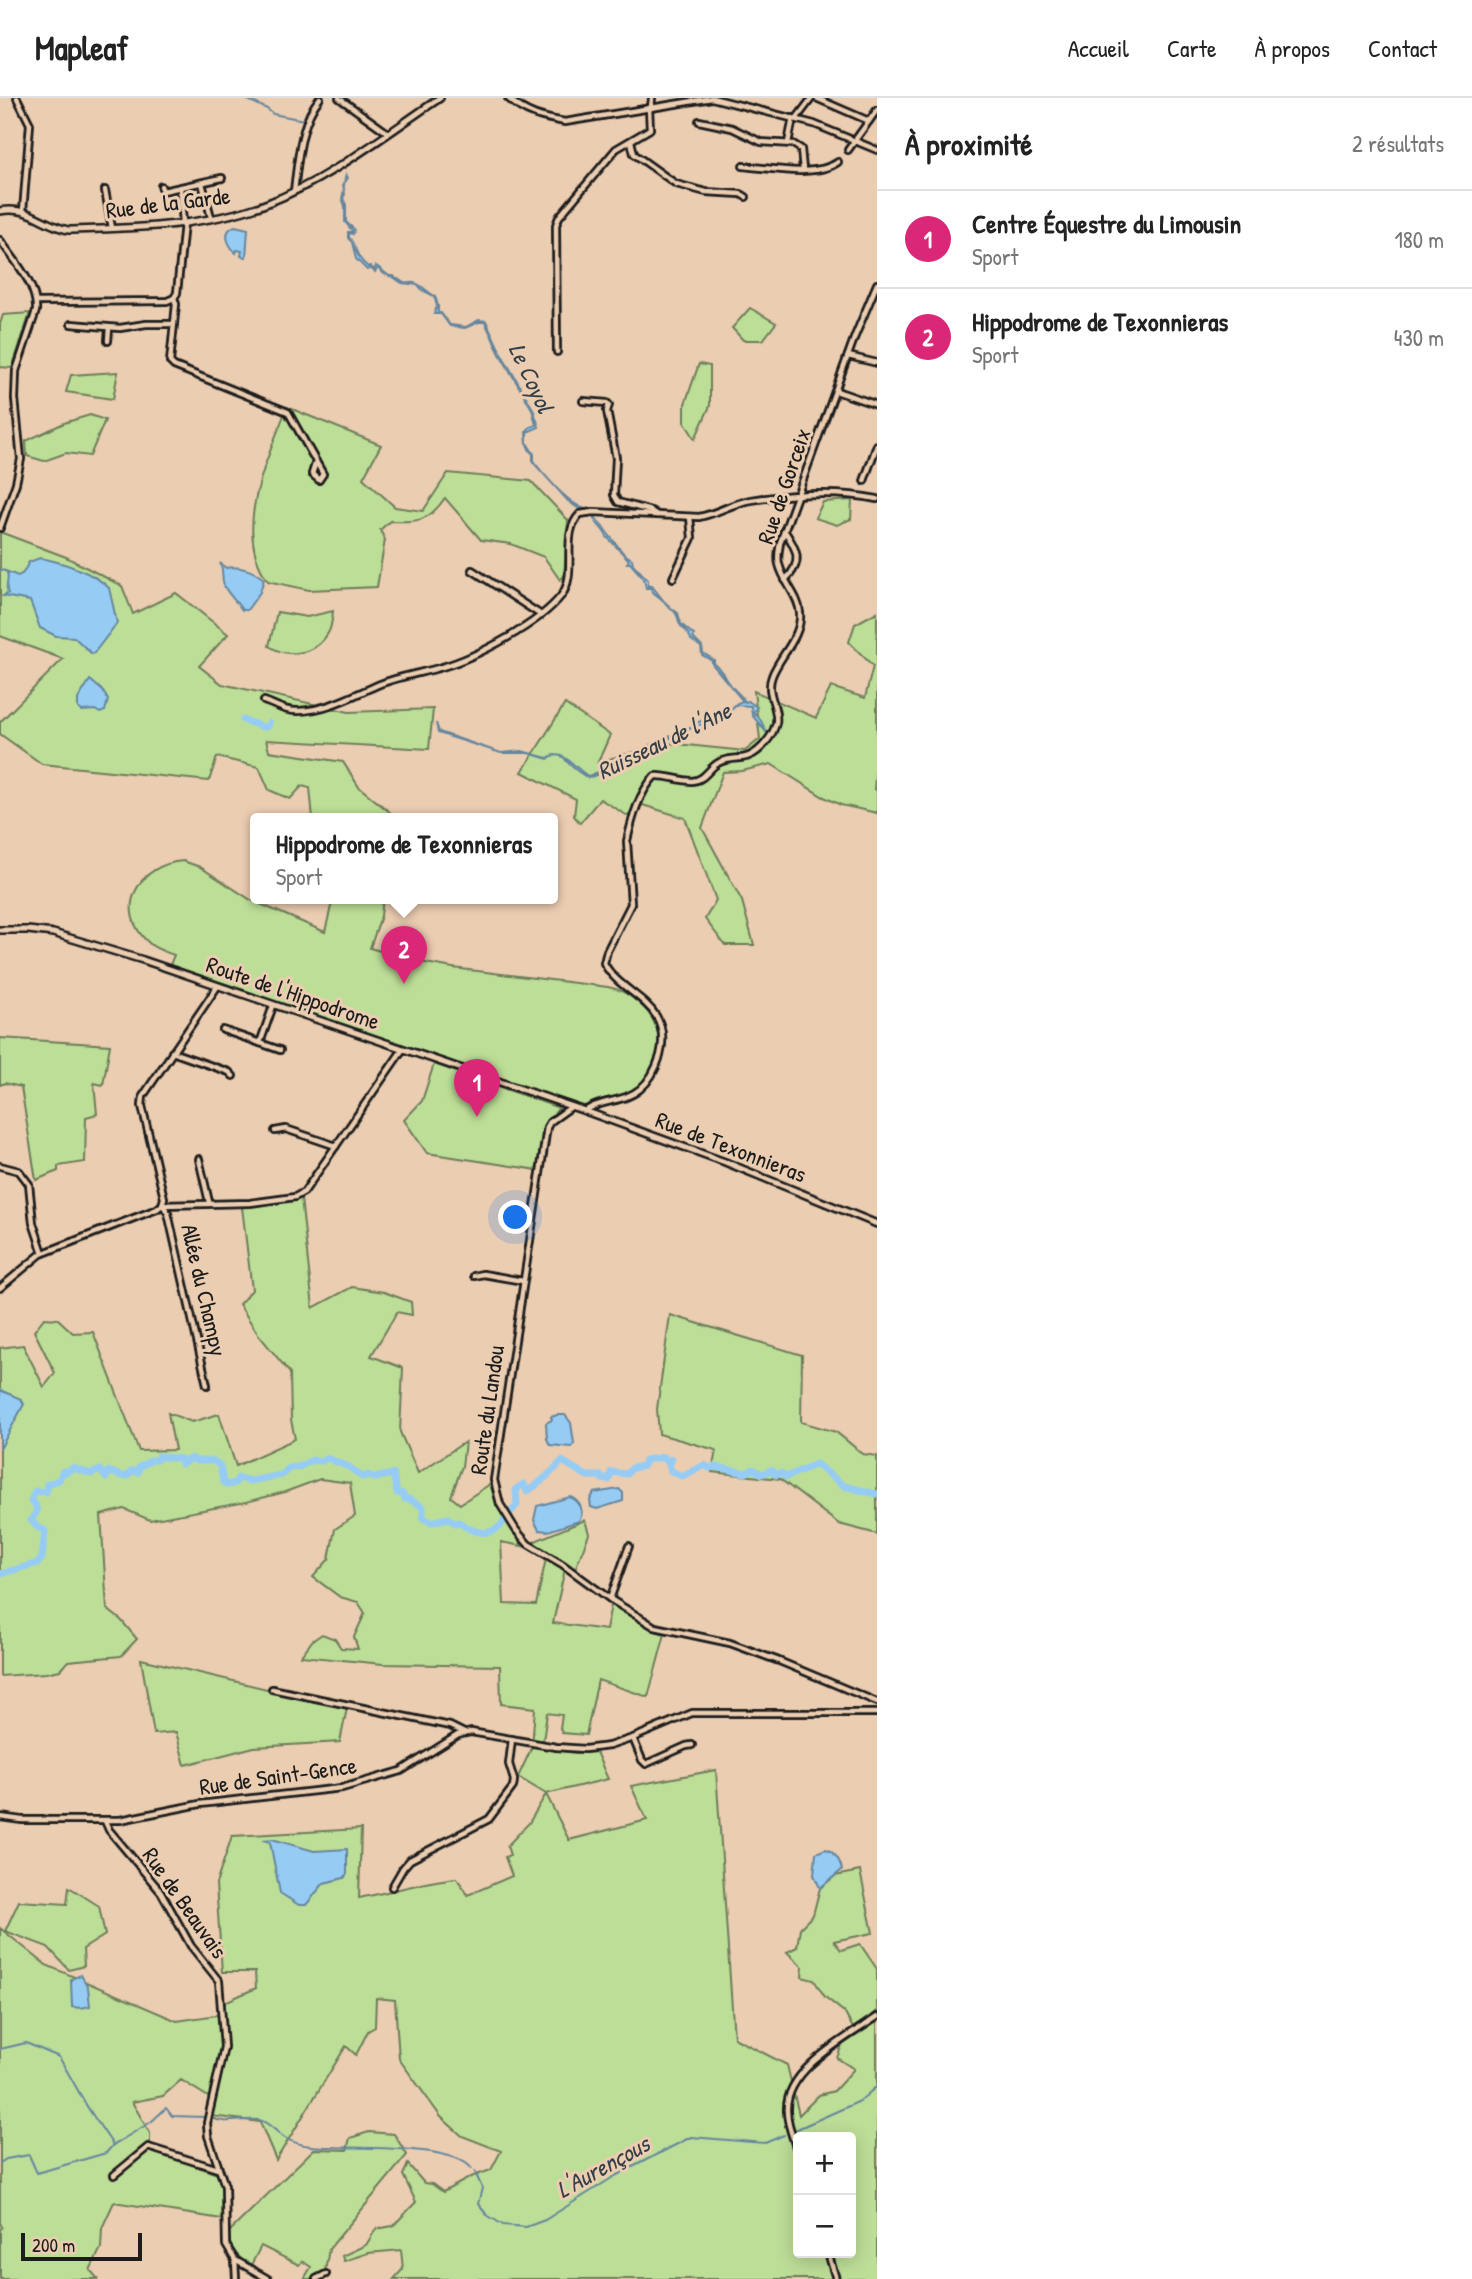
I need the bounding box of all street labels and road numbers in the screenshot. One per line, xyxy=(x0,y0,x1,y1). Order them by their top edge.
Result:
street label: Rue de la Garde xyxy=(104,180,232,226)
street label: Rue de Gorceix xyxy=(749,424,818,548)
street label: Route de l'Hippodrome xyxy=(202,948,384,1037)
street label: Rue de Texonnieras xyxy=(651,1104,811,1190)
street label: Allée du Champy xyxy=(174,1221,235,1359)
street label: Route du Landou xyxy=(462,1343,511,1477)
street label: Rue de Saint-Gence xyxy=(197,1749,359,1802)
street label: Rue de Beauvais xyxy=(136,1841,235,1964)

